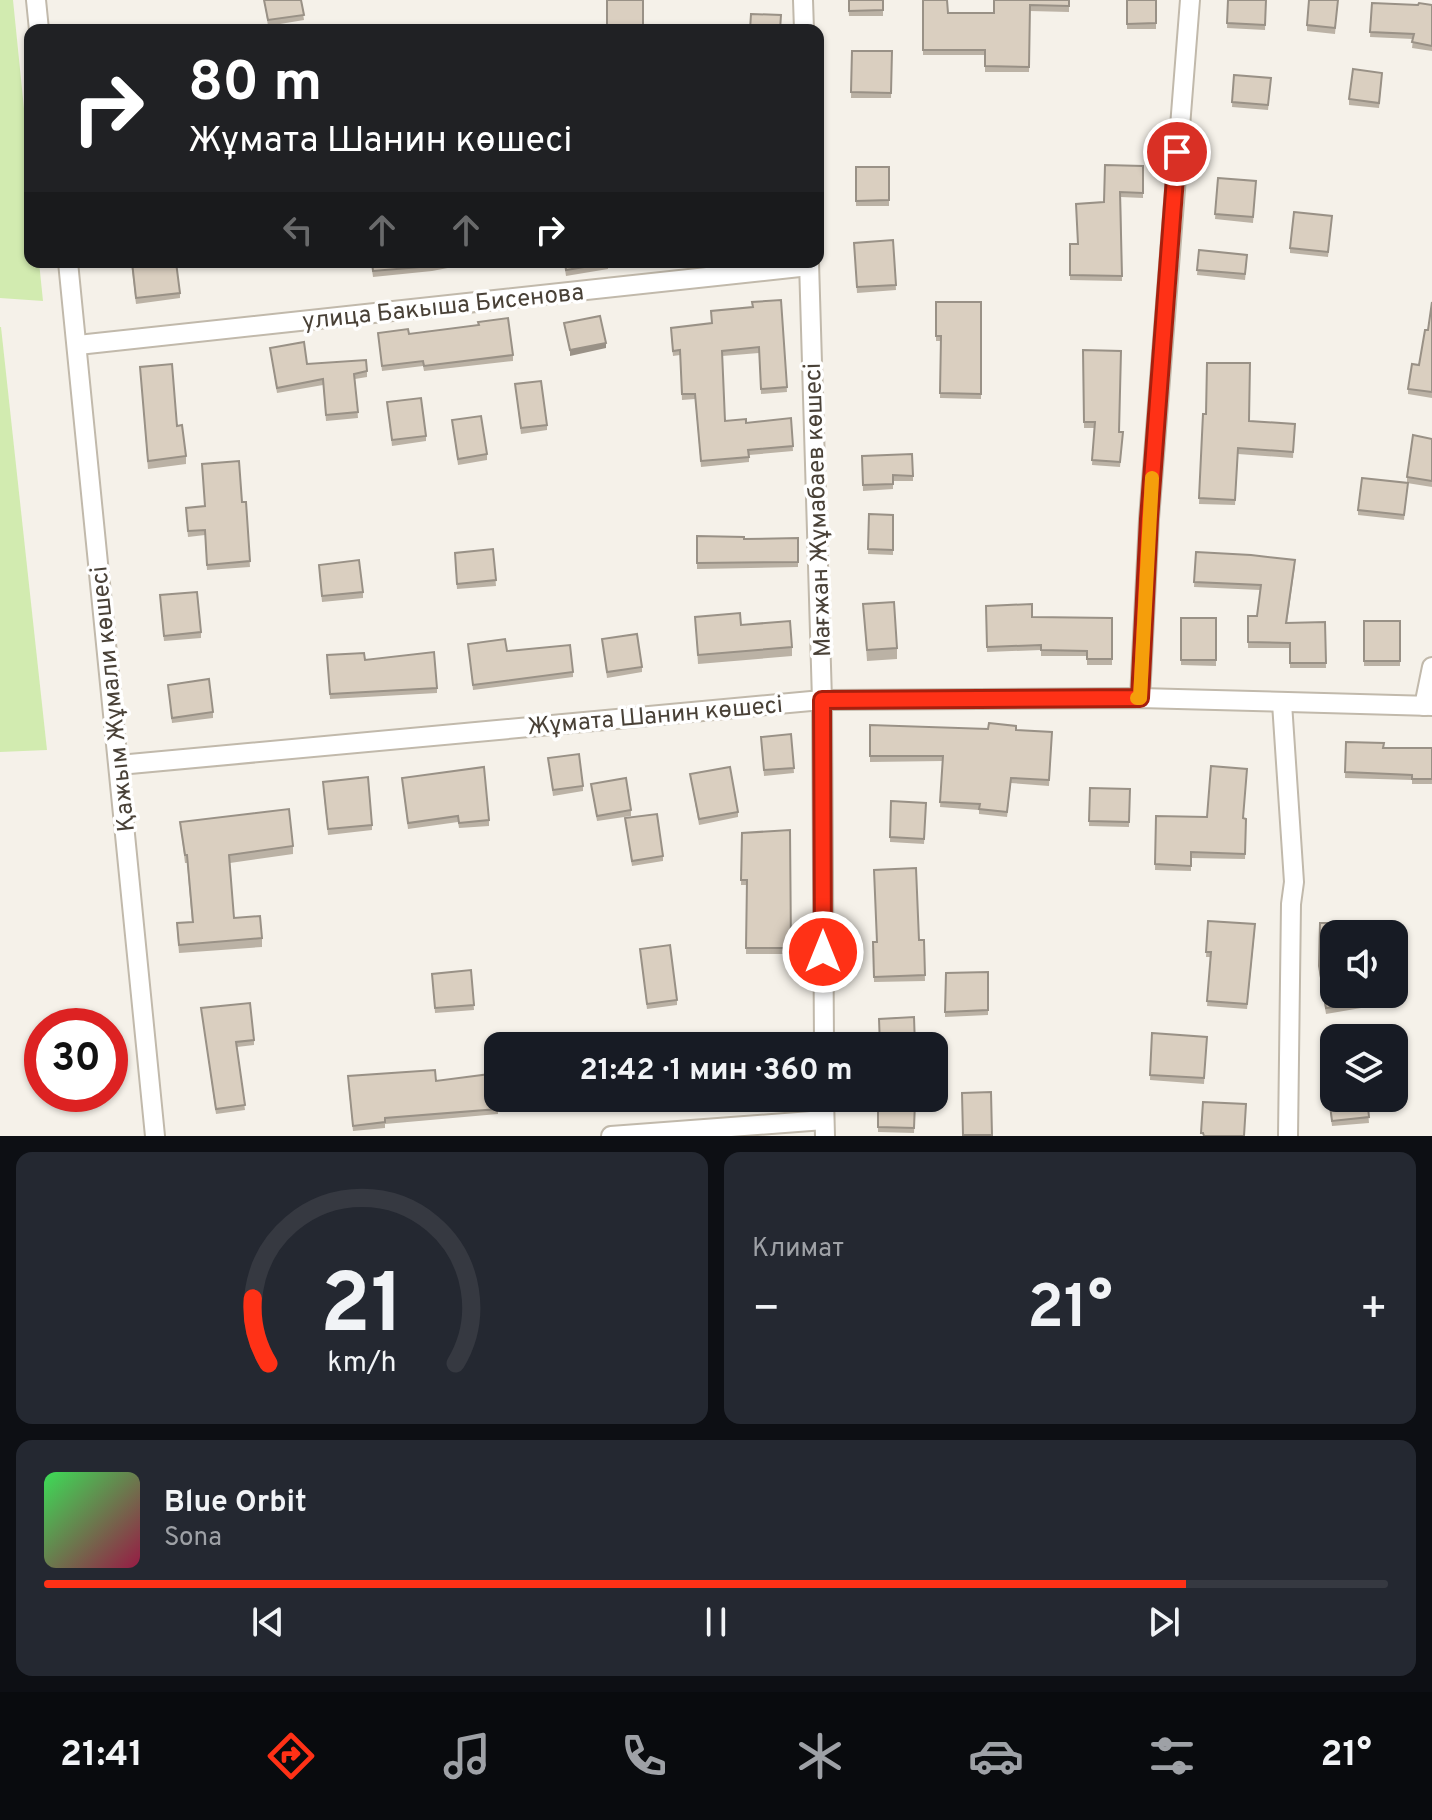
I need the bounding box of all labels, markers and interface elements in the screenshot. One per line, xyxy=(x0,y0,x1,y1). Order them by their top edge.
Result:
text: 80 m xyxy=(188,50,322,120)
icon: right xyxy=(56,56,160,160)
pin xyxy=(1143,118,1211,186)
text: Жұмата Шанин көшесі xyxy=(188,119,572,165)
icon: arrive xyxy=(1155,130,1199,174)
icon: left xyxy=(276,208,320,252)
icon: ahead xyxy=(360,208,404,252)
icon: ahead xyxy=(444,208,488,252)
icon: right xyxy=(528,208,572,252)
street label: улица Бакыша Бисенова xyxy=(301,278,586,338)
street label: Мағжан Жұмабаев көшесі xyxy=(799,362,839,658)
street label: Қажым Жұмали көшесі xyxy=(85,564,143,833)
street label: Жұмата Шанин көшесі xyxy=(526,691,784,743)
position arrow xyxy=(781,910,865,994)
map controls xyxy=(1320,920,1408,1112)
button: sound xyxy=(1320,920,1408,1008)
speed limit sign: 30 xyxy=(24,1008,128,1112)
button: layers xyxy=(1320,1024,1408,1112)
text: 21:42 · 1 мин · 360 m xyxy=(579,1053,853,1090)
text: Климат xyxy=(752,1233,844,1266)
text: 21 xyxy=(320,1257,404,1362)
text: 21° xyxy=(1027,1273,1113,1349)
text: − xyxy=(752,1283,780,1339)
text: + xyxy=(1360,1283,1388,1339)
text: km/h xyxy=(327,1346,397,1382)
text: Blue Orbit xyxy=(164,1485,307,1522)
text: Sona xyxy=(164,1522,222,1555)
icon: previous xyxy=(246,1600,290,1644)
icon: pause xyxy=(694,1600,738,1644)
icon: next xyxy=(1142,1600,1186,1644)
icon: directions xyxy=(263,1728,319,1784)
icon: music xyxy=(439,1728,495,1784)
icon: phone xyxy=(616,1728,672,1784)
icon: climate xyxy=(792,1728,848,1784)
icon: car xyxy=(968,1728,1024,1784)
icon: filters xyxy=(1144,1728,1200,1784)
text: 21:41 xyxy=(60,1733,143,1779)
text: 21° xyxy=(1320,1733,1372,1779)

